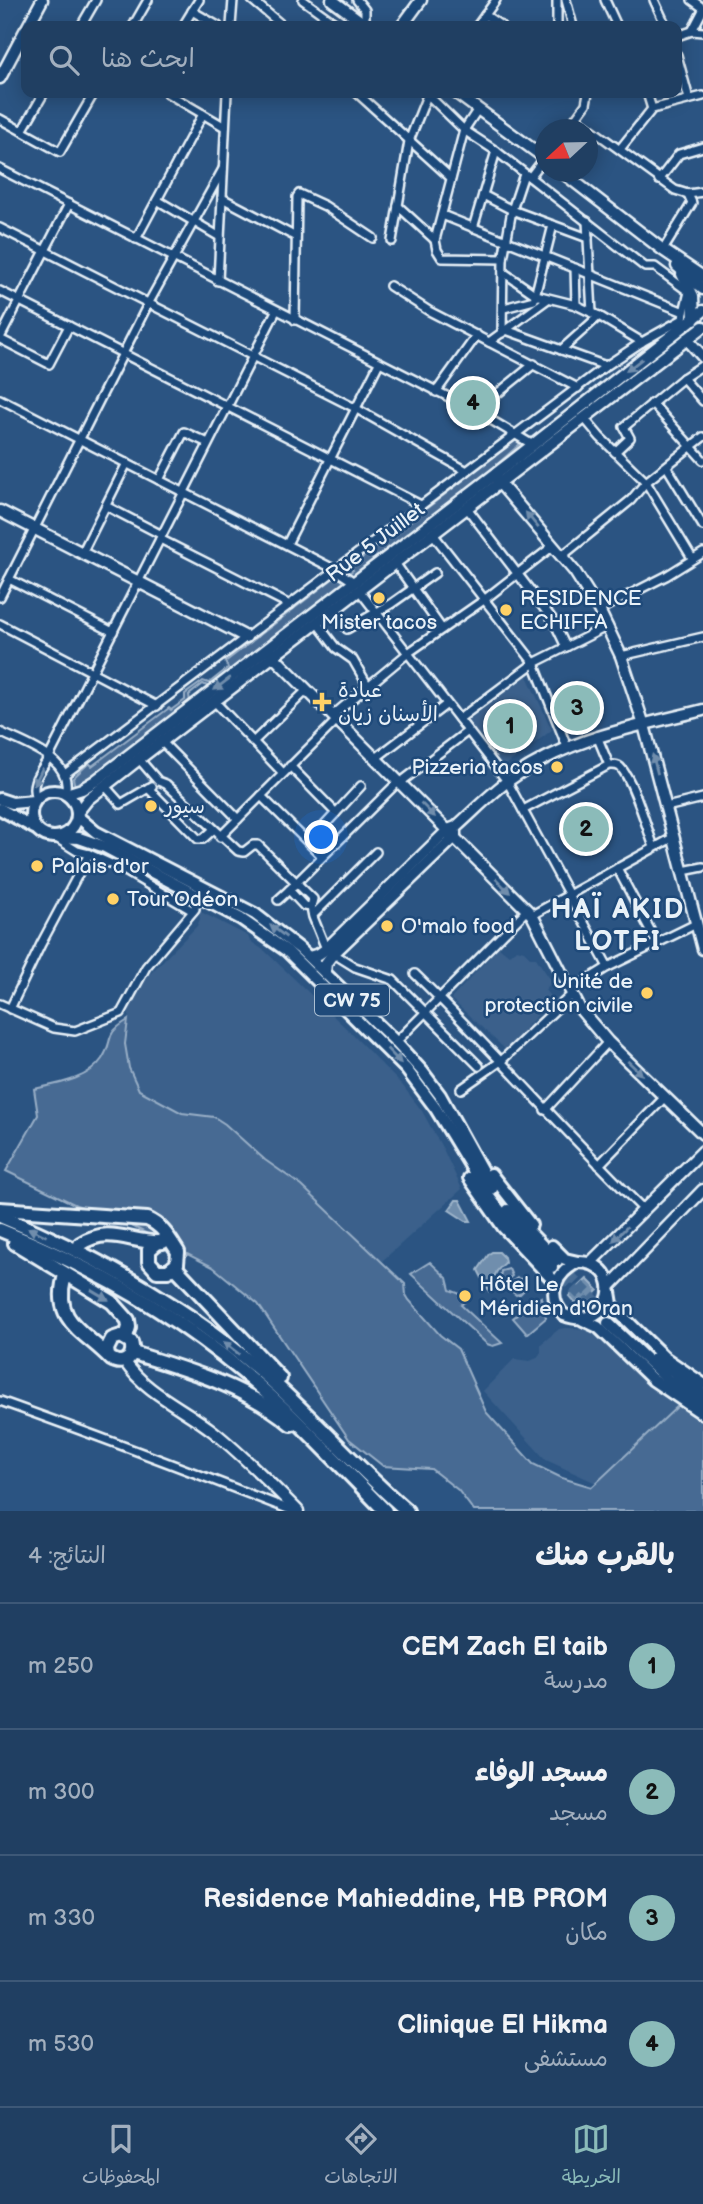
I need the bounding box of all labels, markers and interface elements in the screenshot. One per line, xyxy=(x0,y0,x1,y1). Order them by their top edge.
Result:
search box xyxy=(21,21,682,98)
icon: search xyxy=(45,41,83,79)
text: ابحث هنا xyxy=(101,44,195,75)
north arrow xyxy=(535,119,598,182)
one-way arrow xyxy=(625,358,643,372)
pin: 4 xyxy=(450,377,496,429)
street label: Rue 5 Juillet xyxy=(321,497,430,588)
one-way arrow xyxy=(525,512,540,529)
place label: RESIDENCE ECHIFFA xyxy=(520,586,642,635)
marker: Mister tacos xyxy=(371,590,387,606)
marker: RESIDENCE ECHIFFA xyxy=(498,602,514,618)
place label: Mister tacos xyxy=(321,610,437,635)
one-way arrow xyxy=(213,677,231,692)
place label: عيادة الأسنان زيان xyxy=(338,678,438,727)
pin: 3 xyxy=(554,682,600,734)
marker: عيادة الأسنان زيان xyxy=(312,692,332,712)
pin: 1 xyxy=(487,700,533,752)
one-way arrow xyxy=(649,754,659,775)
place label: Pizzeria tacos xyxy=(411,755,543,780)
marker: Pizzeria tacos xyxy=(549,759,565,775)
one-way arrow xyxy=(32,767,43,787)
place label: سيور xyxy=(163,794,205,819)
marker: سيور xyxy=(143,798,159,814)
one-way arrow xyxy=(419,801,436,818)
pin: 2 xyxy=(563,803,609,855)
your location xyxy=(304,820,338,854)
place label: Palais d'or xyxy=(51,854,149,879)
marker: Palais d'or xyxy=(29,858,45,874)
one-way arrow xyxy=(494,877,511,894)
place label: Tour Odéon xyxy=(127,887,238,912)
marker: Tour Odéon xyxy=(105,891,121,907)
district label: HAÏ AKID LOTFI xyxy=(551,891,685,958)
place label: O'malo food xyxy=(401,914,515,939)
marker: O'malo food xyxy=(379,918,395,934)
one-way arrow xyxy=(269,924,288,938)
place label: Unité de protection civile xyxy=(484,969,633,1018)
road number: CW 75 xyxy=(315,984,389,1016)
marker: Unité de protection civile xyxy=(639,985,655,1001)
one-way arrow xyxy=(385,1047,401,1064)
one-way arrow xyxy=(626,1059,643,1075)
one-way arrow xyxy=(26,1226,47,1237)
one-way arrow xyxy=(612,1226,628,1242)
place label: Hôtel Le Méridien d'Oran xyxy=(479,1272,633,1321)
marker: Hôtel Le Méridien d'Oran xyxy=(457,1288,473,1304)
one-way arrow xyxy=(91,1289,110,1301)
one-way arrow xyxy=(223,1341,240,1356)
text: بالقرب منك xyxy=(535,1538,675,1574)
text: النتائج: 4 xyxy=(28,1542,106,1570)
text: CEM Zach El taib xyxy=(402,1632,608,1663)
text: 250 m xyxy=(28,1652,94,1680)
text: 1 xyxy=(647,1652,657,1680)
text: مدرسة xyxy=(544,1667,608,1695)
text: مسجد الوفاء xyxy=(474,1758,608,1789)
text: 300 m xyxy=(28,1778,94,1806)
text: 2 xyxy=(645,1778,659,1806)
text: مسجد xyxy=(549,1799,608,1827)
text: Residence Mahieddine, HB PROM xyxy=(203,1884,608,1915)
text: 330 m xyxy=(28,1904,95,1932)
text: 3 xyxy=(645,1904,659,1932)
text: مكان xyxy=(565,1919,608,1947)
text: Clinique El Hikma xyxy=(397,2010,608,2041)
text: 530 m xyxy=(28,2030,94,2058)
text: 4 xyxy=(645,2030,659,2058)
text: مستشفى xyxy=(524,2045,608,2073)
tab: المحفوظات xyxy=(82,2120,160,2193)
tab: الاتجاهات xyxy=(324,2120,398,2193)
tab: الخريطة xyxy=(562,2120,621,2193)

